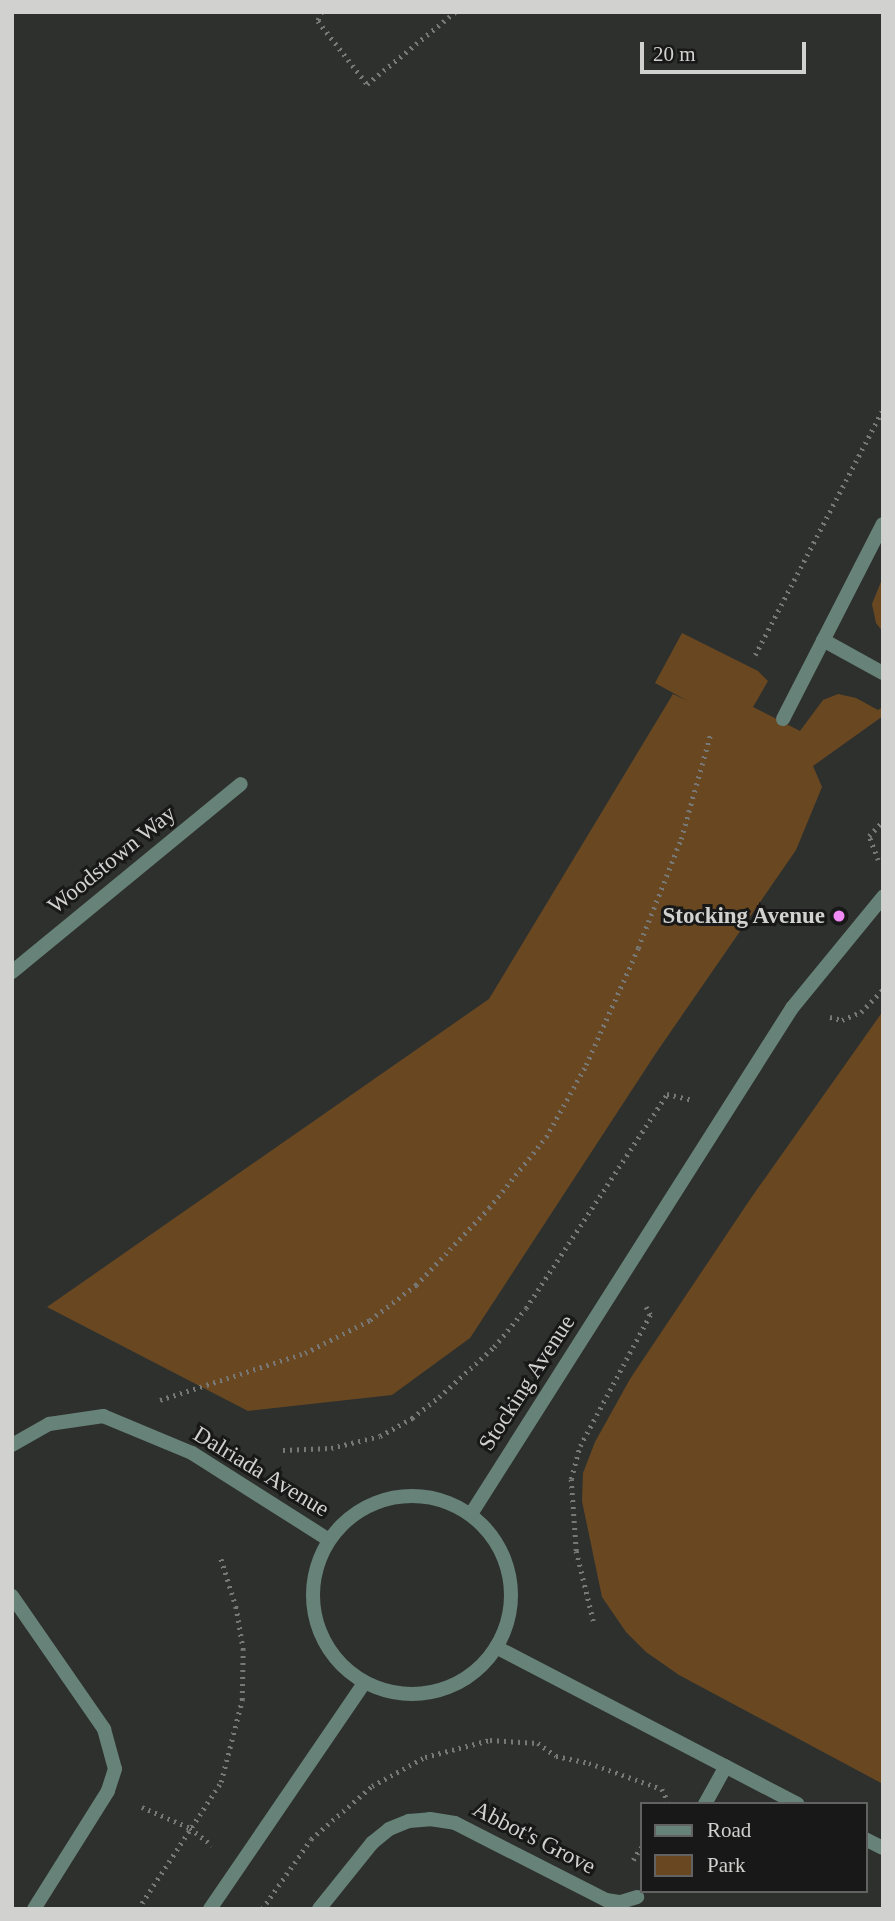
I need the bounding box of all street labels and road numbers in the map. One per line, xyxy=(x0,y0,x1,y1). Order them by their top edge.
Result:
street label: Woodstown Way xyxy=(42,800,182,920)
street label: Stocking Avenue xyxy=(473,1310,581,1456)
street label: Dalriada Avenue xyxy=(188,1420,334,1524)
street label: Abbot's Grove xyxy=(468,1795,600,1881)

